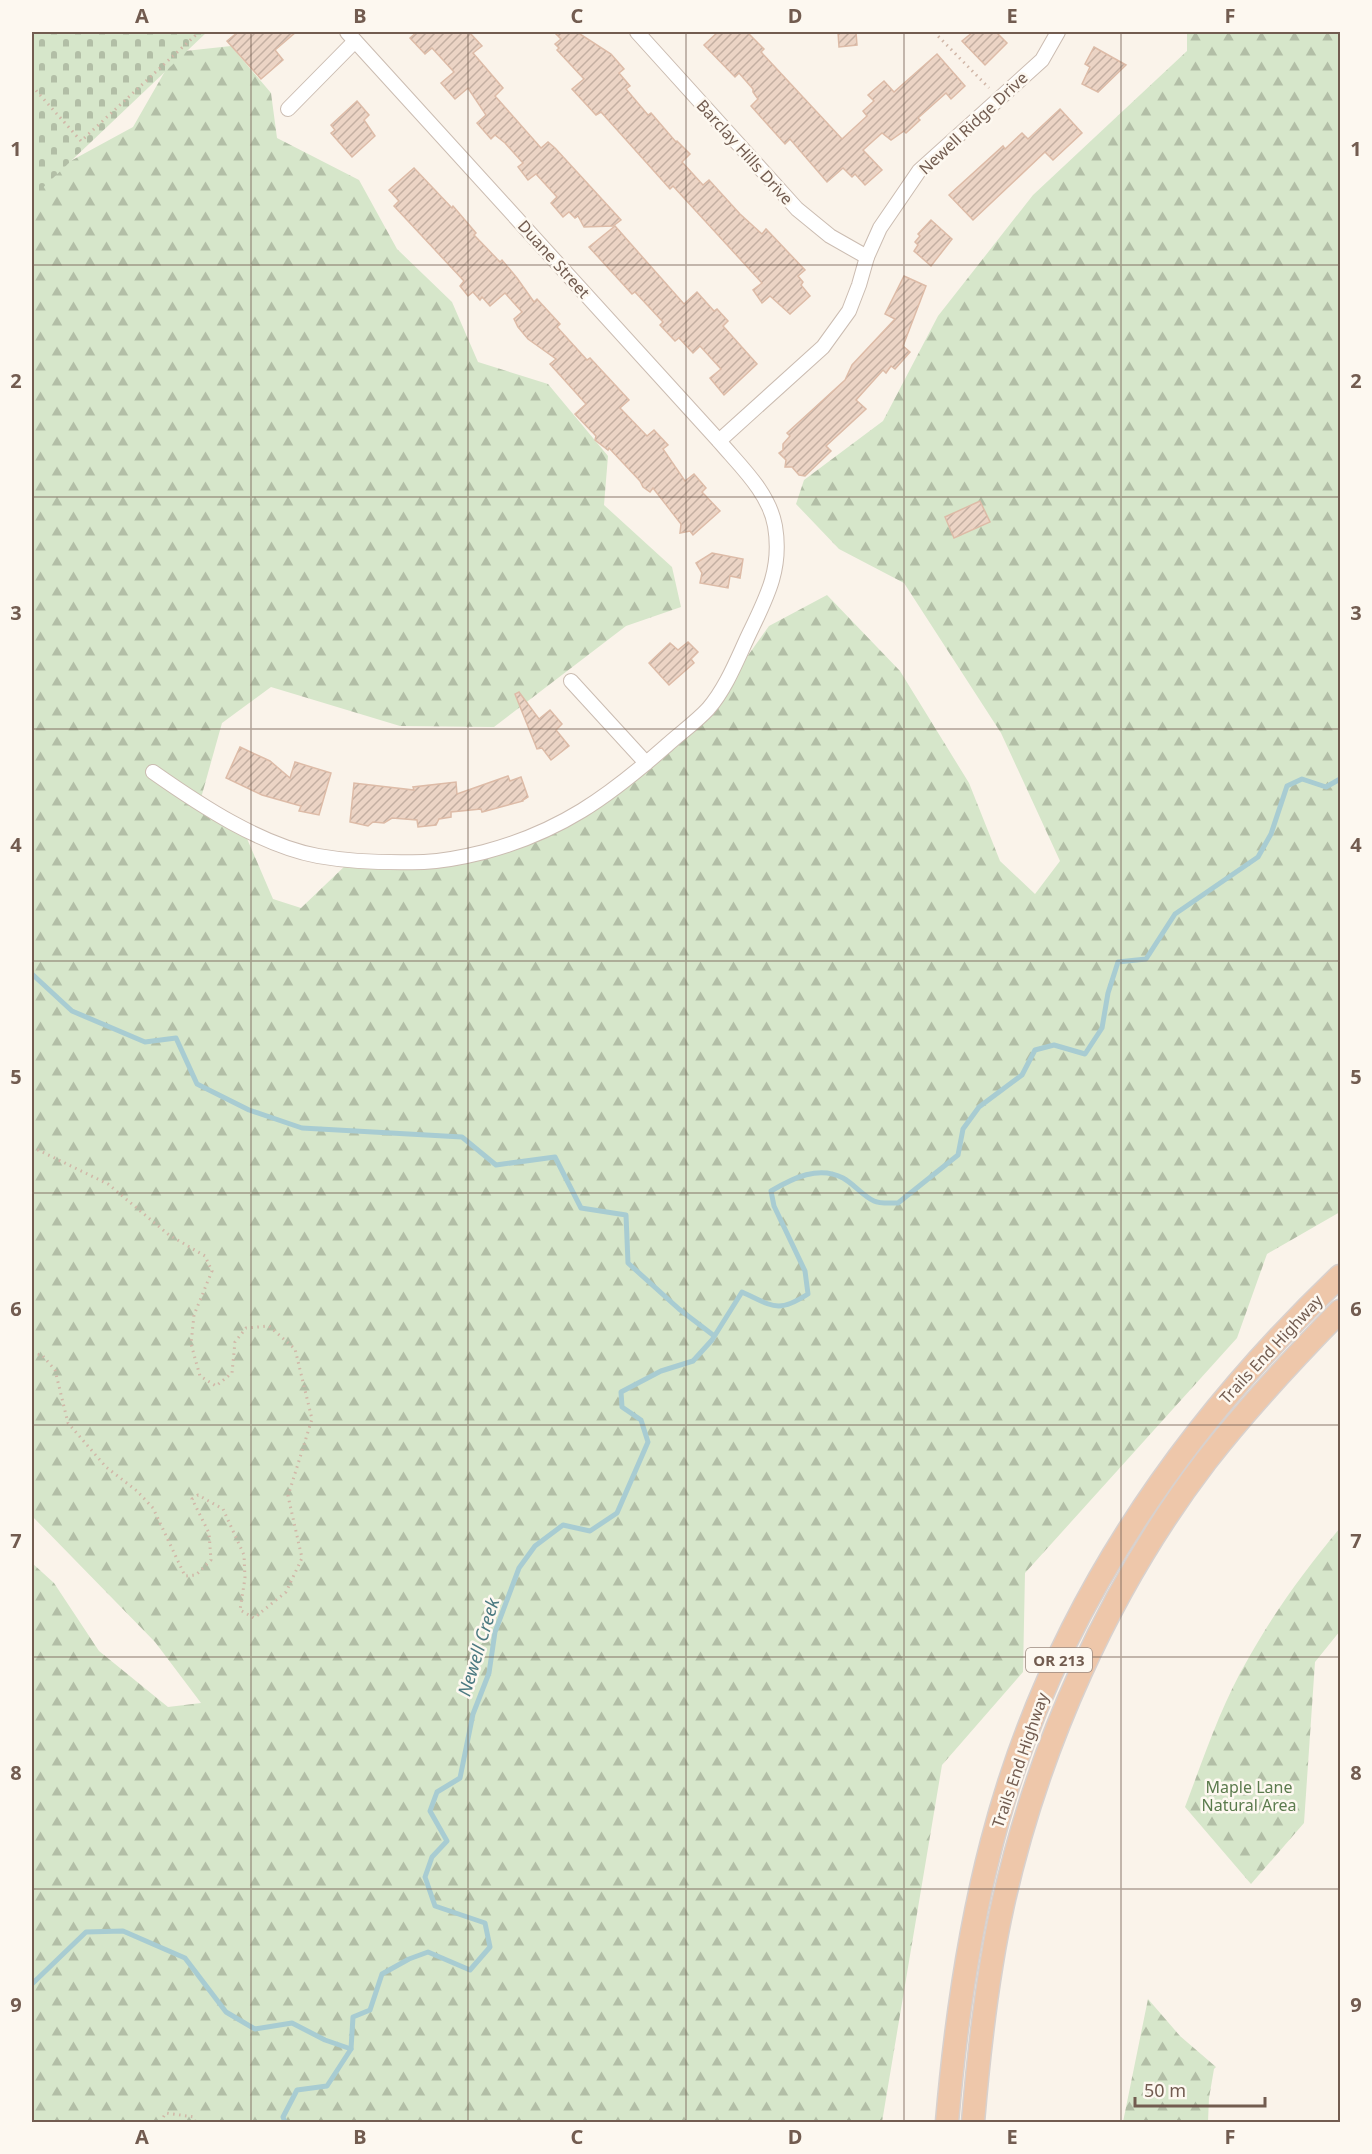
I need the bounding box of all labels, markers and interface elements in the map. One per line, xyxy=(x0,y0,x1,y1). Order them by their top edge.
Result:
text: A xyxy=(135,2,149,29)
text: B xyxy=(353,2,367,29)
text: C xyxy=(571,2,584,29)
text: D xyxy=(788,2,802,29)
text: E xyxy=(1006,2,1018,29)
text: F xyxy=(1225,2,1235,29)
street label: Newell Ridge Drive xyxy=(914,67,1032,179)
street label: Barclay Hills Drive xyxy=(692,95,798,209)
text: 1 xyxy=(10,135,22,162)
text: 1 xyxy=(1350,135,1362,162)
street label: Duane Street xyxy=(513,215,595,303)
text: 2 xyxy=(10,367,22,394)
text: 2 xyxy=(1350,367,1362,394)
text: 3 xyxy=(10,599,22,626)
text: 3 xyxy=(1350,599,1362,626)
text: 4 xyxy=(10,831,22,858)
text: 4 xyxy=(1350,831,1362,858)
text: 5 xyxy=(10,1063,22,1090)
text: 5 xyxy=(1350,1063,1362,1090)
street label: Trails End Highway xyxy=(1215,1289,1328,1408)
text: 6 xyxy=(10,1295,22,1322)
text: 6 xyxy=(1350,1295,1362,1322)
text: 7 xyxy=(10,1527,22,1554)
text: 7 xyxy=(1350,1527,1362,1554)
water label: Newell Creek xyxy=(452,1594,505,1699)
road number: OR 213 xyxy=(1026,1648,1092,1672)
street label: Trails End Highway xyxy=(987,1689,1054,1831)
text: 8 xyxy=(10,1759,22,1786)
text: 8 xyxy=(1350,1759,1362,1786)
park label: Maple Lane Natural Area xyxy=(1202,1776,1296,1816)
text: 9 xyxy=(10,1991,22,2018)
text: 9 xyxy=(1350,1991,1362,2018)
scale bar xyxy=(1135,2070,1266,2108)
text: 50 m xyxy=(1144,2078,1186,2102)
text: A xyxy=(135,2123,149,2150)
text: B xyxy=(353,2123,367,2150)
text: C xyxy=(571,2123,584,2150)
text: D xyxy=(788,2123,802,2150)
text: E xyxy=(1006,2123,1018,2150)
text: F xyxy=(1225,2123,1235,2150)

